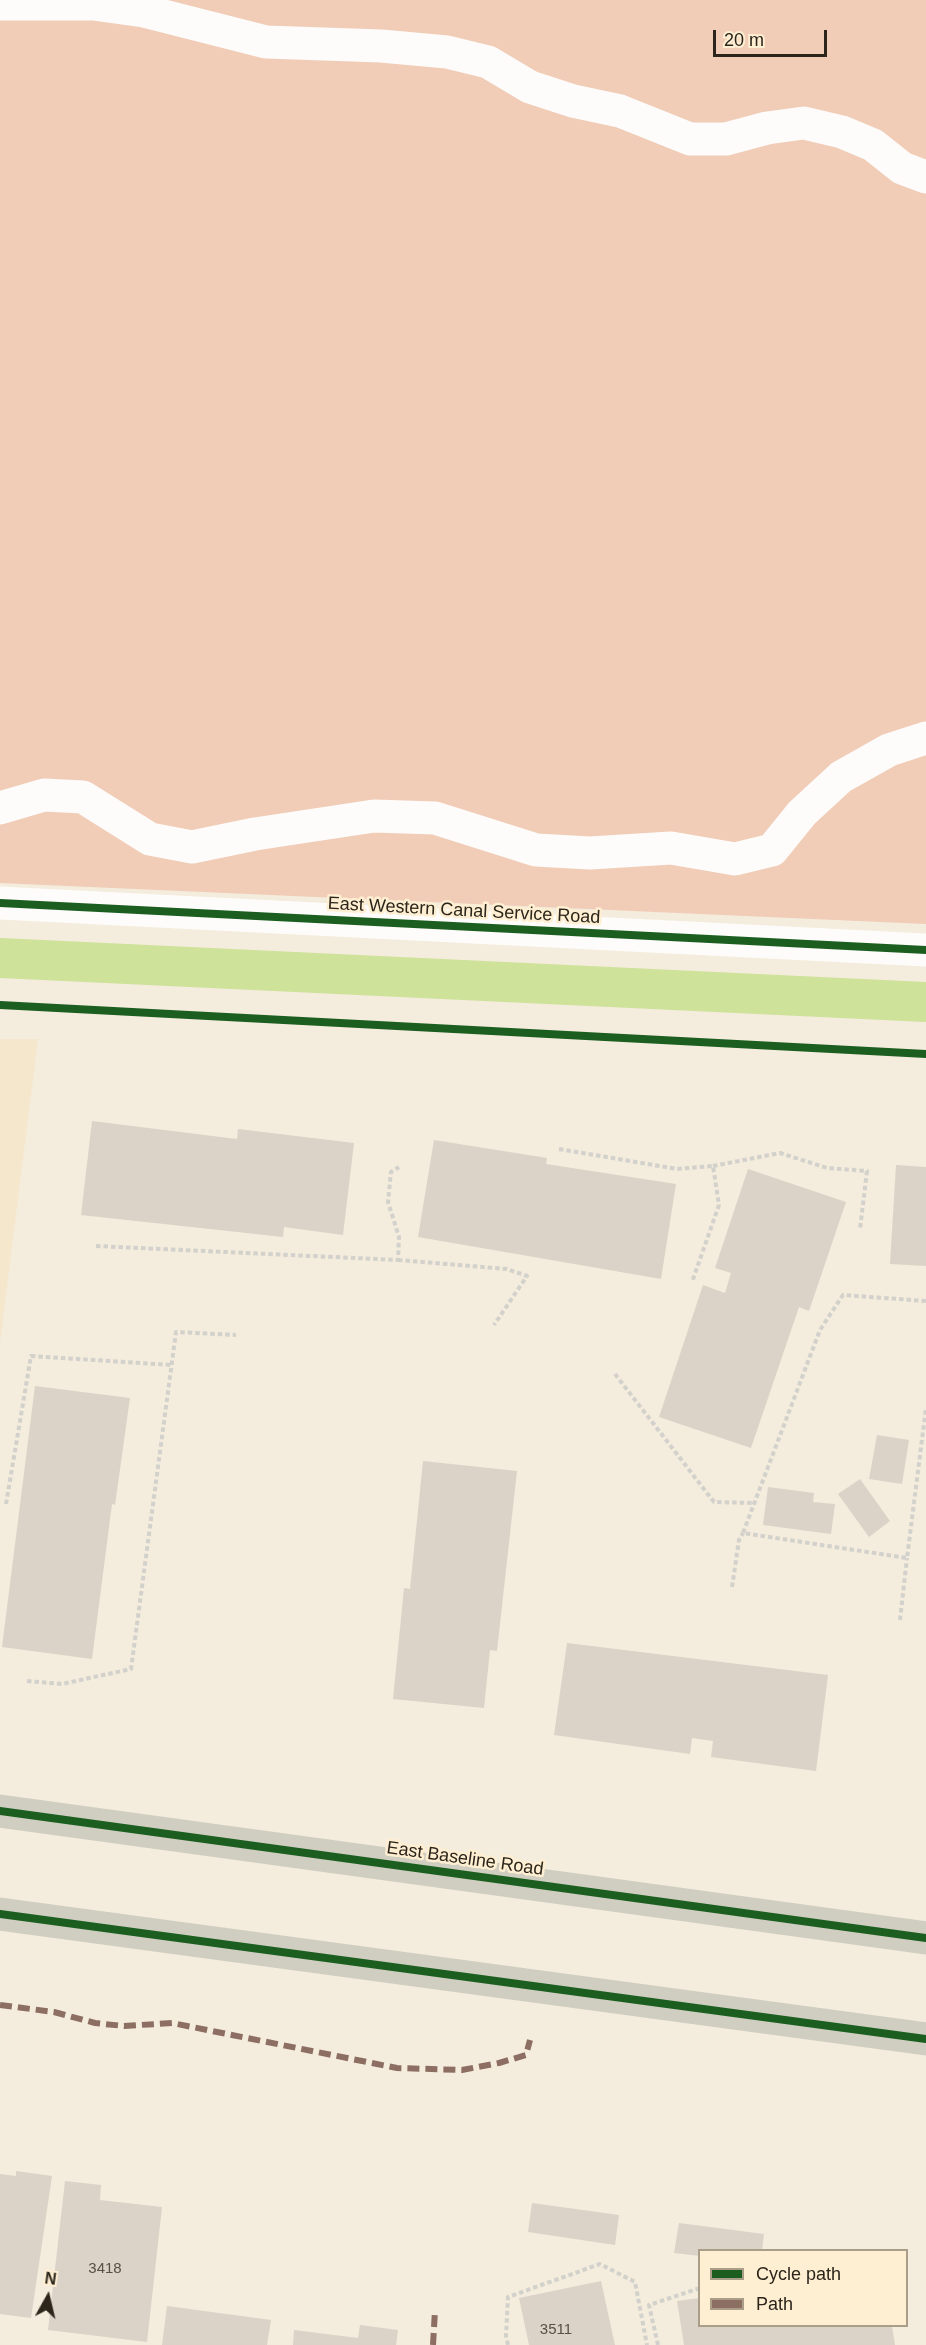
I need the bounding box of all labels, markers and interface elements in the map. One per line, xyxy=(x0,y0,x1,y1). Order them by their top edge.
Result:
scale bar xyxy=(716,18,830,56)
text: 20 m xyxy=(724,30,764,50)
street label: East Western Canal Service Road xyxy=(327,893,601,929)
street label: East Baseline Road xyxy=(385,1837,545,1881)
legend xyxy=(698,2249,908,2327)
house number: 3418 xyxy=(88,2260,122,2278)
text: Cycle path xyxy=(756,2264,841,2284)
north arrow xyxy=(18,2267,78,2327)
text: N xyxy=(44,2269,57,2288)
text: Path xyxy=(756,2294,793,2314)
house number: 3511 xyxy=(540,2321,572,2339)

